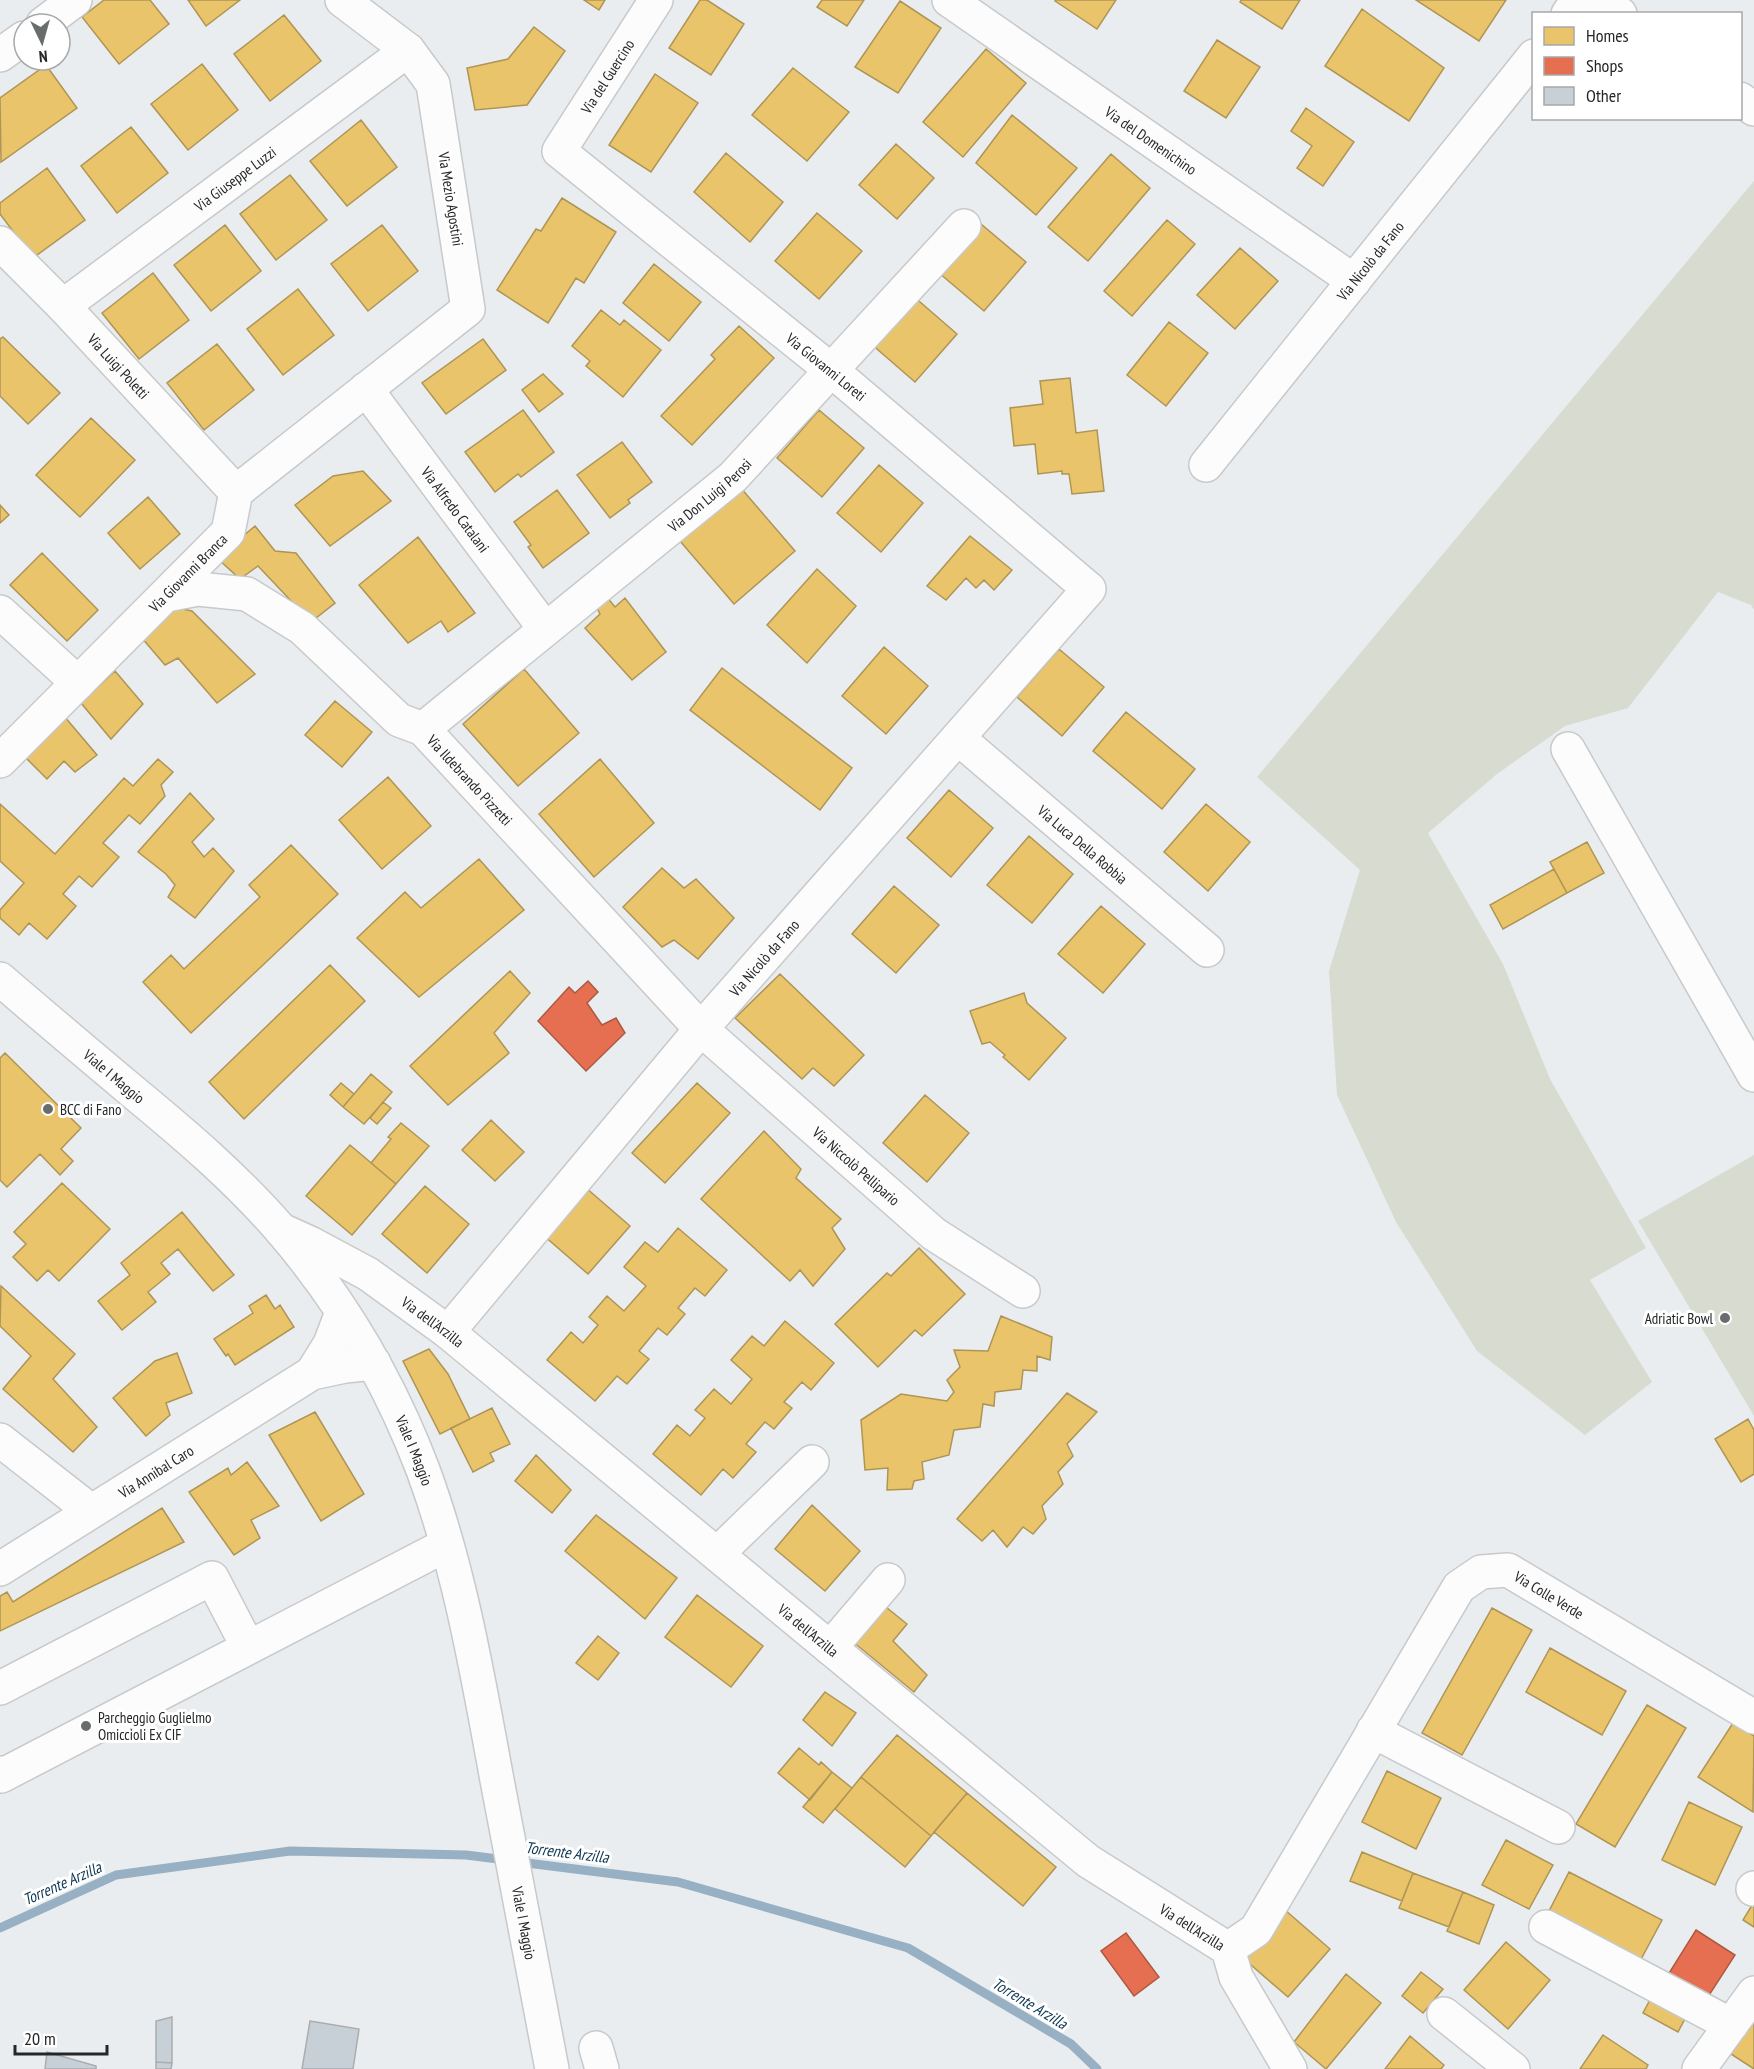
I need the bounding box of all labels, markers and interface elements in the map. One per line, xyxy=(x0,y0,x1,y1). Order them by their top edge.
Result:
north arrow xyxy=(12,12,72,72)
legend xyxy=(1532,12,1742,120)
text: Homes xyxy=(1586,24,1629,47)
street label: Via del Guercino xyxy=(576,35,638,118)
text: N xyxy=(38,47,48,67)
text: Shops xyxy=(1586,54,1623,77)
text: Other xyxy=(1586,84,1621,107)
street label: Via del Domenichino xyxy=(1101,101,1201,179)
street label: Via Giuseppe Luzzi xyxy=(189,142,279,216)
street label: Via Mezio Agostini xyxy=(434,150,468,247)
street label: Via Nicolò da Fano xyxy=(1332,217,1408,305)
street label: Via Giovanni Loreti xyxy=(781,328,870,405)
street label: Via Luigi Poletti xyxy=(83,329,154,403)
street label: Via Don Luigi Perosi xyxy=(663,454,755,536)
street label: Via Alfredo Catalani xyxy=(417,462,494,556)
street label: Via Giovanni Branca xyxy=(144,529,231,616)
street label: Via Ildebrando Pizzetti xyxy=(423,730,517,829)
street label: Via Luca Della Robbia xyxy=(1033,800,1132,888)
street label: Via Nicolò da Fano xyxy=(724,915,803,1001)
street label: Viale I Maggio xyxy=(79,1044,149,1107)
place label: BCC di Fano xyxy=(60,1100,121,1119)
marker: BCC di Fano xyxy=(41,1102,55,1116)
street label: Via Niccolò Pellipario xyxy=(808,1122,904,1209)
street label: Via dell'Arzilla xyxy=(397,1291,468,1351)
place label: Adriatic Bowl xyxy=(1645,1309,1714,1328)
marker: Adriatic Bowl xyxy=(1718,1311,1732,1325)
street label: Viale I Maggio xyxy=(391,1411,437,1488)
street label: Via Annibal Caro xyxy=(114,1440,197,1502)
street label: Via Colle Verde xyxy=(1510,1566,1587,1623)
street label: Via dell'Arzilla xyxy=(773,1599,843,1661)
place label: Parcheggio Guglielmo Omiccioli Ex CIF xyxy=(98,1708,211,1744)
marker: Parcheggio Guglielmo Omiccioli Ex CIF xyxy=(79,1719,93,1733)
water label: Torrente Arzilla xyxy=(524,1837,611,1867)
water label: Torrente Arzilla xyxy=(20,1856,106,1909)
street label: Viale I Maggio xyxy=(508,1884,541,1961)
street label: Via dell'Arzilla xyxy=(1155,1899,1228,1954)
water label: Torrente Arzilla xyxy=(989,1973,1072,2034)
scale bar xyxy=(15,2018,106,2056)
text: 20 m xyxy=(24,2027,56,2050)

